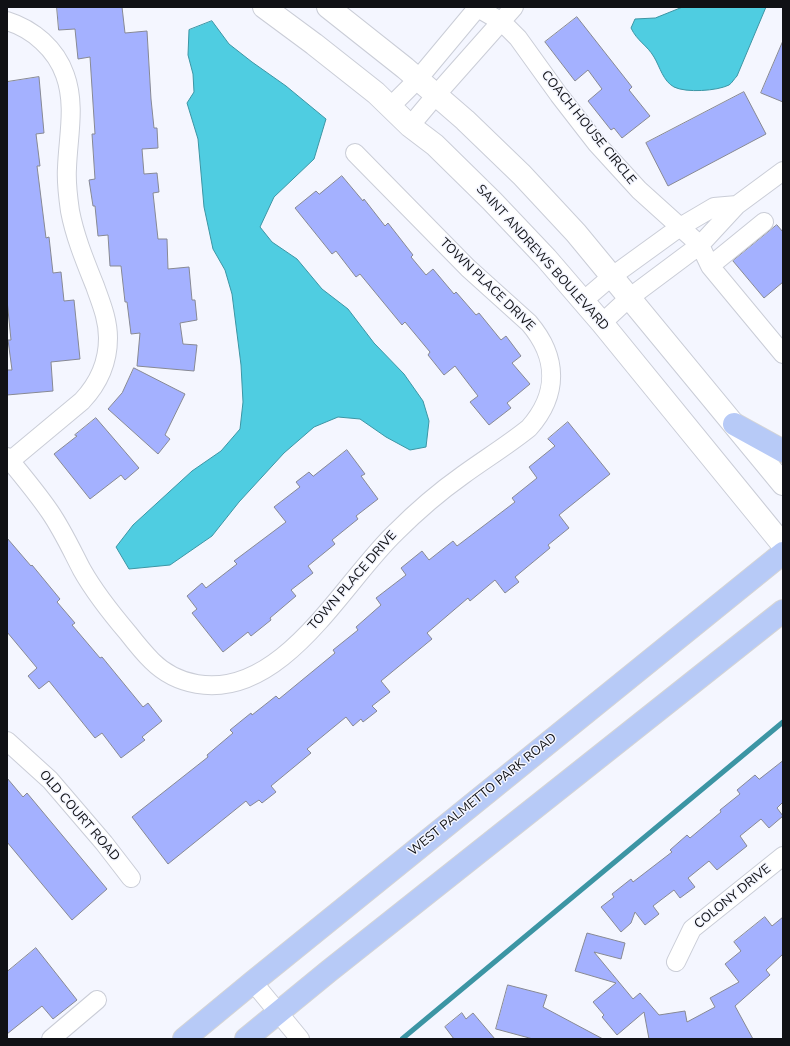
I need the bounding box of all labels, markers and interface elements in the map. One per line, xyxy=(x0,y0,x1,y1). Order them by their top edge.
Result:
street label: COACH HOUSE CIRCLE xyxy=(537,68,639,188)
street label: SAINT ANDREWS BOULEVARD xyxy=(472,182,612,334)
street label: TOWN PLACE DRIVE xyxy=(436,235,538,335)
street label: TOWN PLACE DRIVE xyxy=(306,528,400,634)
street label: WEST PALMETTO PARK ROAD xyxy=(406,730,560,860)
street label: OLD COURT ROAD xyxy=(35,767,123,865)
street label: COLONY DRIVE xyxy=(692,861,774,933)

